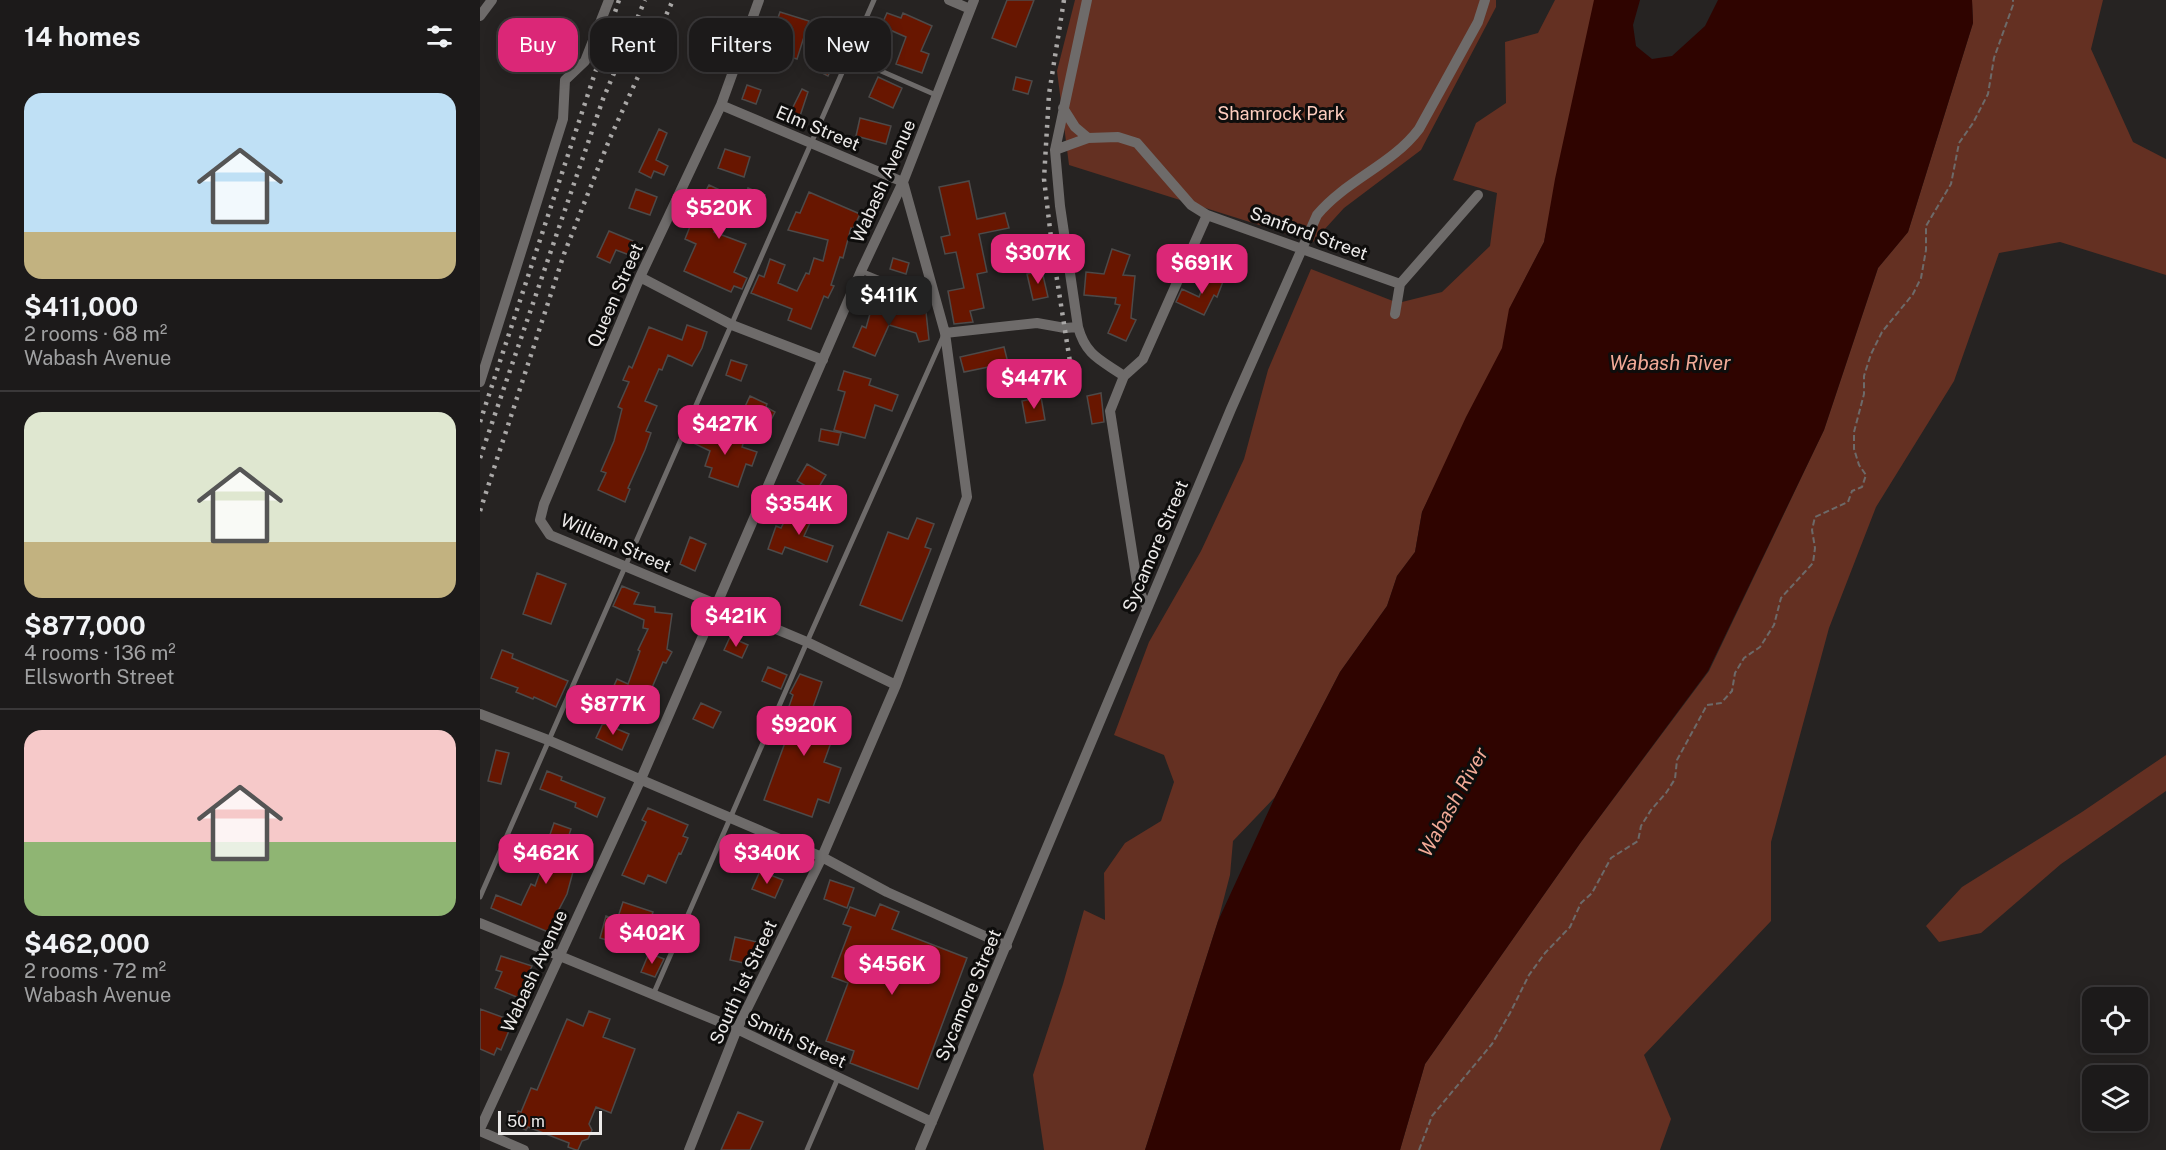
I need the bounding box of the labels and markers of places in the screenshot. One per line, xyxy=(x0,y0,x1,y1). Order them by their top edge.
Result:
pin: $520K xyxy=(677,189,761,240)
pin: $307K xyxy=(996,234,1080,285)
pin: $691K xyxy=(1160,244,1244,295)
pin: $411K xyxy=(847,276,931,327)
pin: $447K xyxy=(992,359,1076,410)
pin: $427K xyxy=(683,405,767,456)
pin: $354K xyxy=(757,485,841,536)
pin: $421K xyxy=(694,597,778,648)
pin: $877K xyxy=(571,685,655,736)
pin: $920K xyxy=(762,706,846,757)
pin: $462K xyxy=(504,834,588,885)
pin: $340K xyxy=(725,834,809,885)
pin: $402K xyxy=(610,914,694,965)
pin: $456K xyxy=(850,945,934,996)

